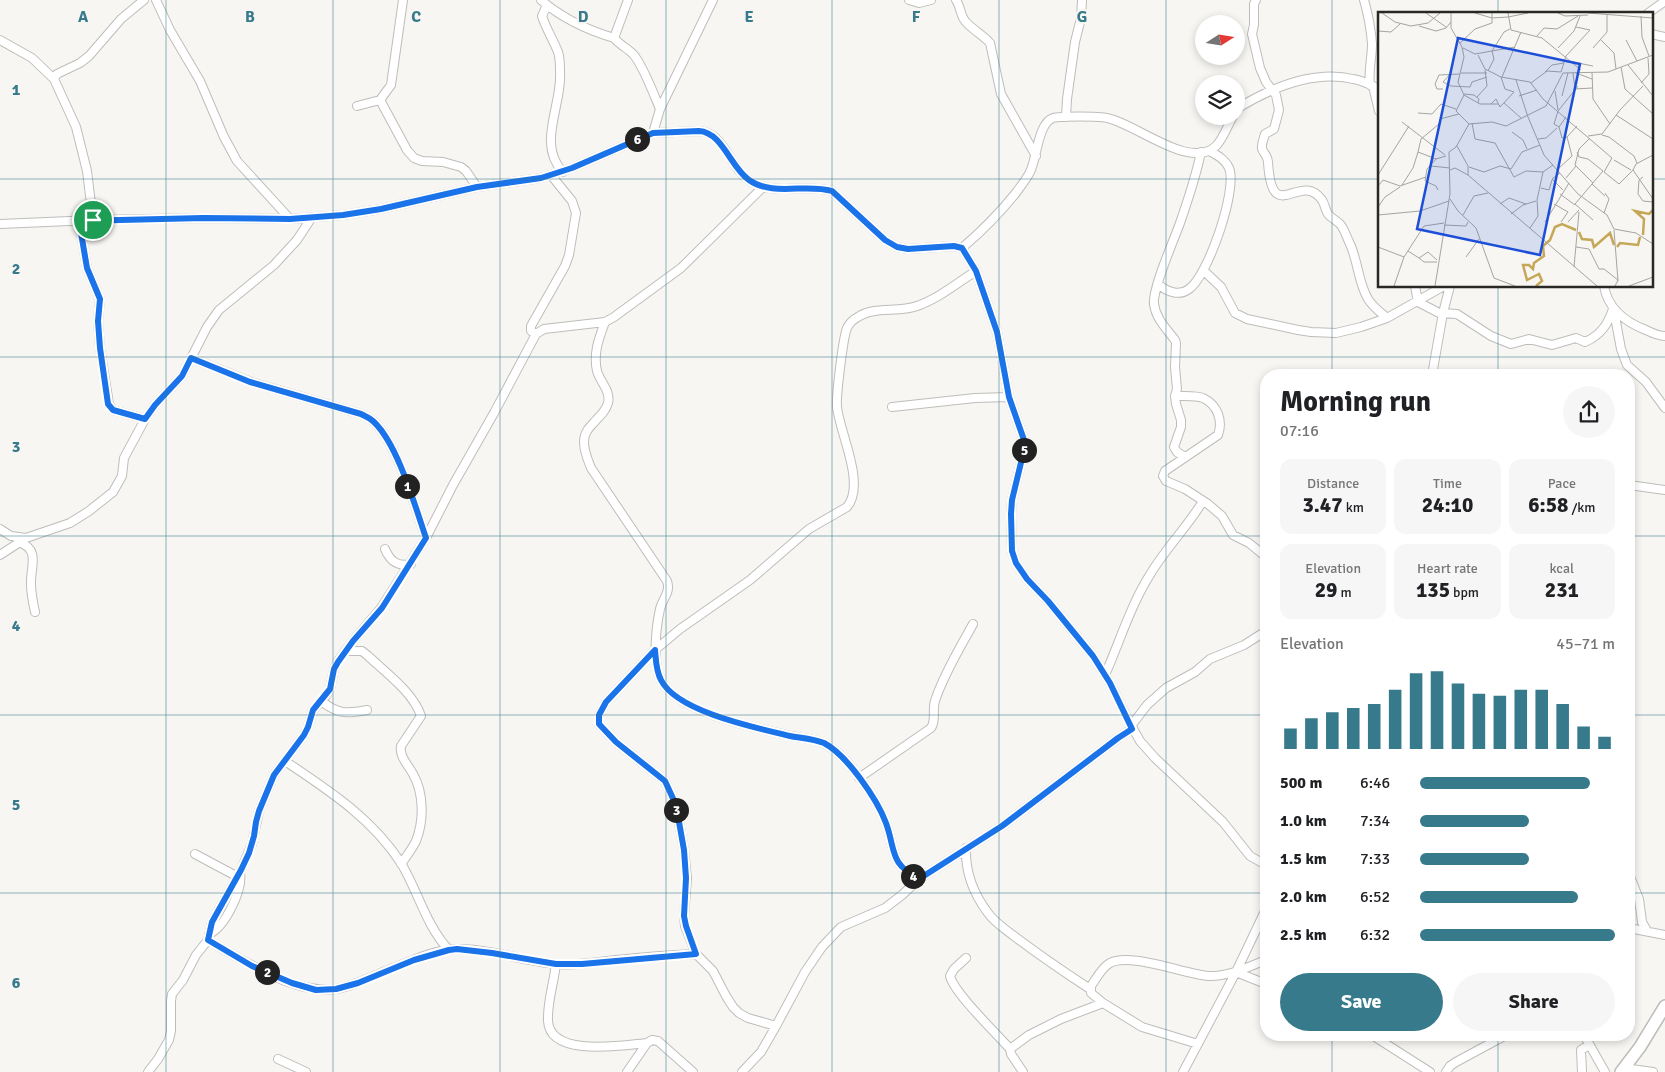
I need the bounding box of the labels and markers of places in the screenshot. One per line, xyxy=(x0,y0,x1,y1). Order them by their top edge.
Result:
pin: 6 xyxy=(624,126,650,152)
pin xyxy=(72,199,114,241)
pin: 5 xyxy=(1012,438,1036,462)
pin: 1 xyxy=(394,474,420,498)
pin: 3 xyxy=(664,798,688,822)
pin: 4 xyxy=(900,864,926,888)
pin: 2 xyxy=(254,960,280,984)

